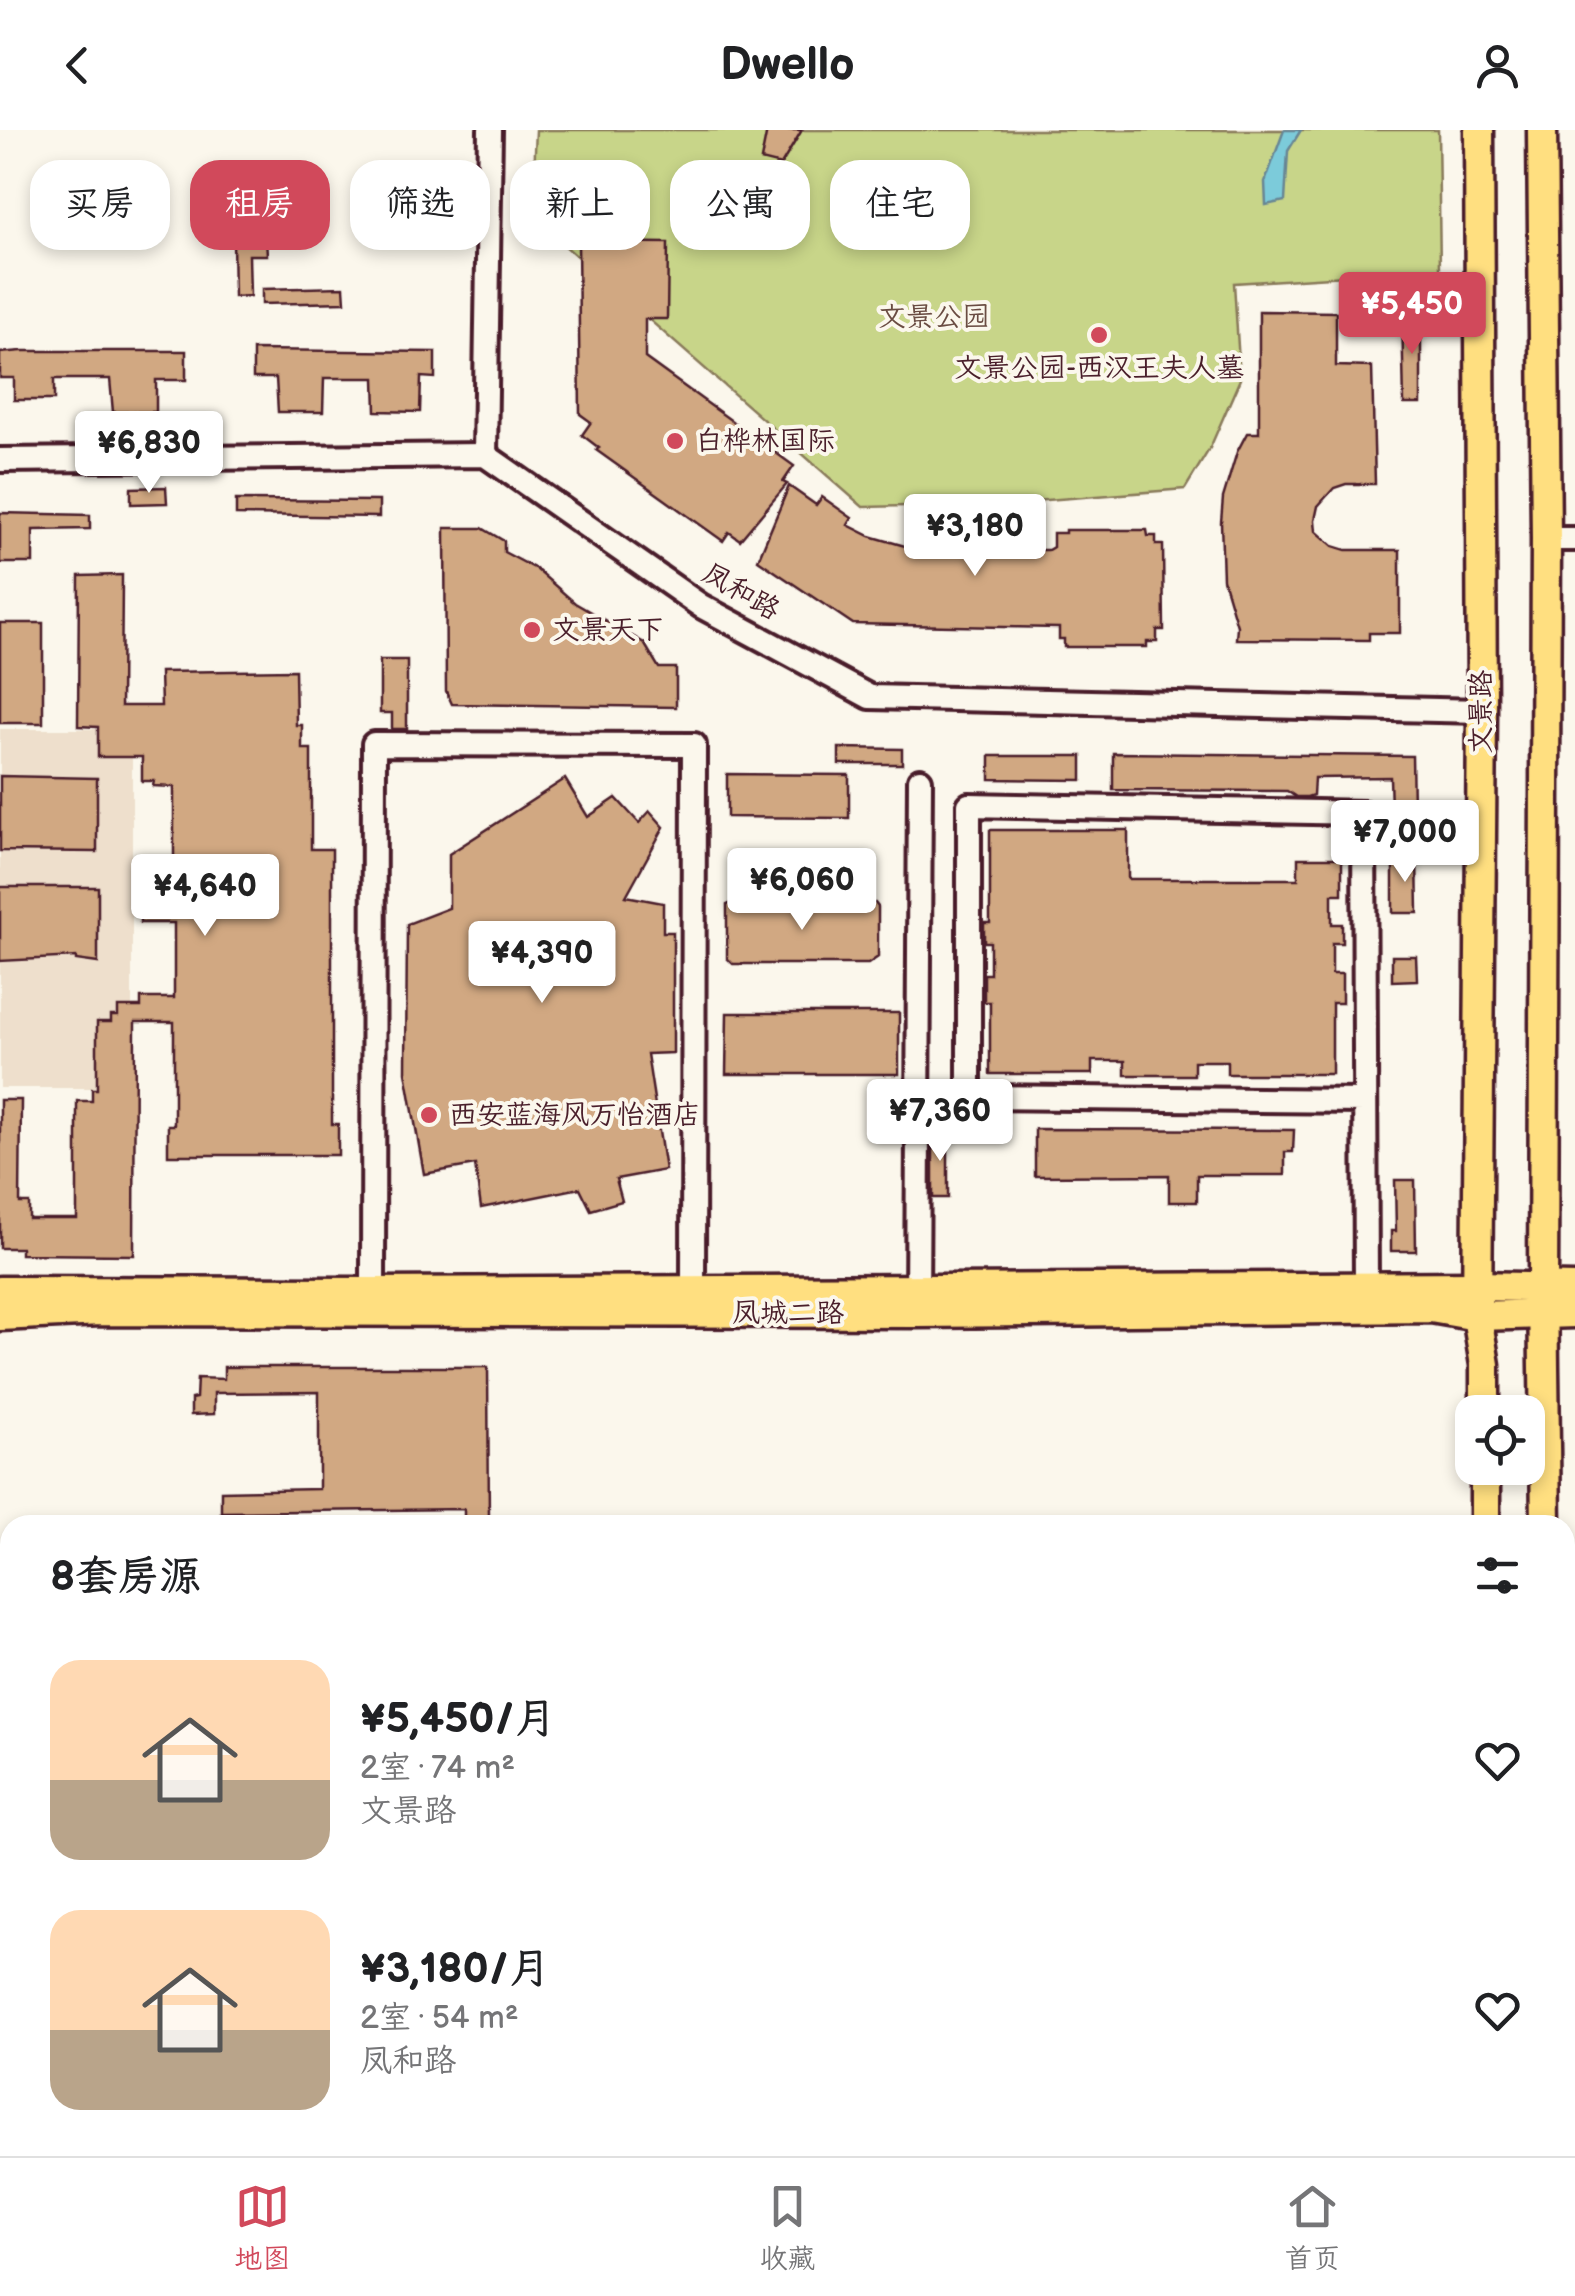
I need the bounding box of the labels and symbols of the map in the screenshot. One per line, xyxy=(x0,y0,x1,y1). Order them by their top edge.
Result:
pin: ¥5,450 xyxy=(1331,272,1493,357)
park label: 文景公园 xyxy=(878,301,990,334)
marker: 文景公园-西汉王夫人墓 xyxy=(1088,324,1110,346)
place label: 文景公园-西汉王夫人墓 xyxy=(954,352,1244,385)
pin: ¥6,830 xyxy=(68,411,230,496)
place label: 白桦林国际 xyxy=(695,425,835,458)
marker: 白桦林国际 xyxy=(664,430,686,452)
pin: ¥3,180 xyxy=(894,494,1056,579)
street label: 凤和路 xyxy=(696,557,786,627)
place label: 文景天下 xyxy=(552,614,664,647)
marker: 文景天下 xyxy=(521,619,543,641)
street label: 文景路 xyxy=(1465,670,1498,754)
pin: ¥7,000 xyxy=(1324,800,1486,885)
pin: ¥6,060 xyxy=(721,848,883,933)
pin: ¥4,640 xyxy=(124,854,286,939)
pin: ¥4,390 xyxy=(461,921,623,1006)
pin: ¥7,360 xyxy=(859,1079,1021,1164)
place label: 西安蓝海风万怡酒店 xyxy=(449,1099,701,1132)
marker: 西安蓝海风万怡酒店 xyxy=(418,1104,440,1126)
street label: 凤城二路 xyxy=(732,1297,844,1330)

